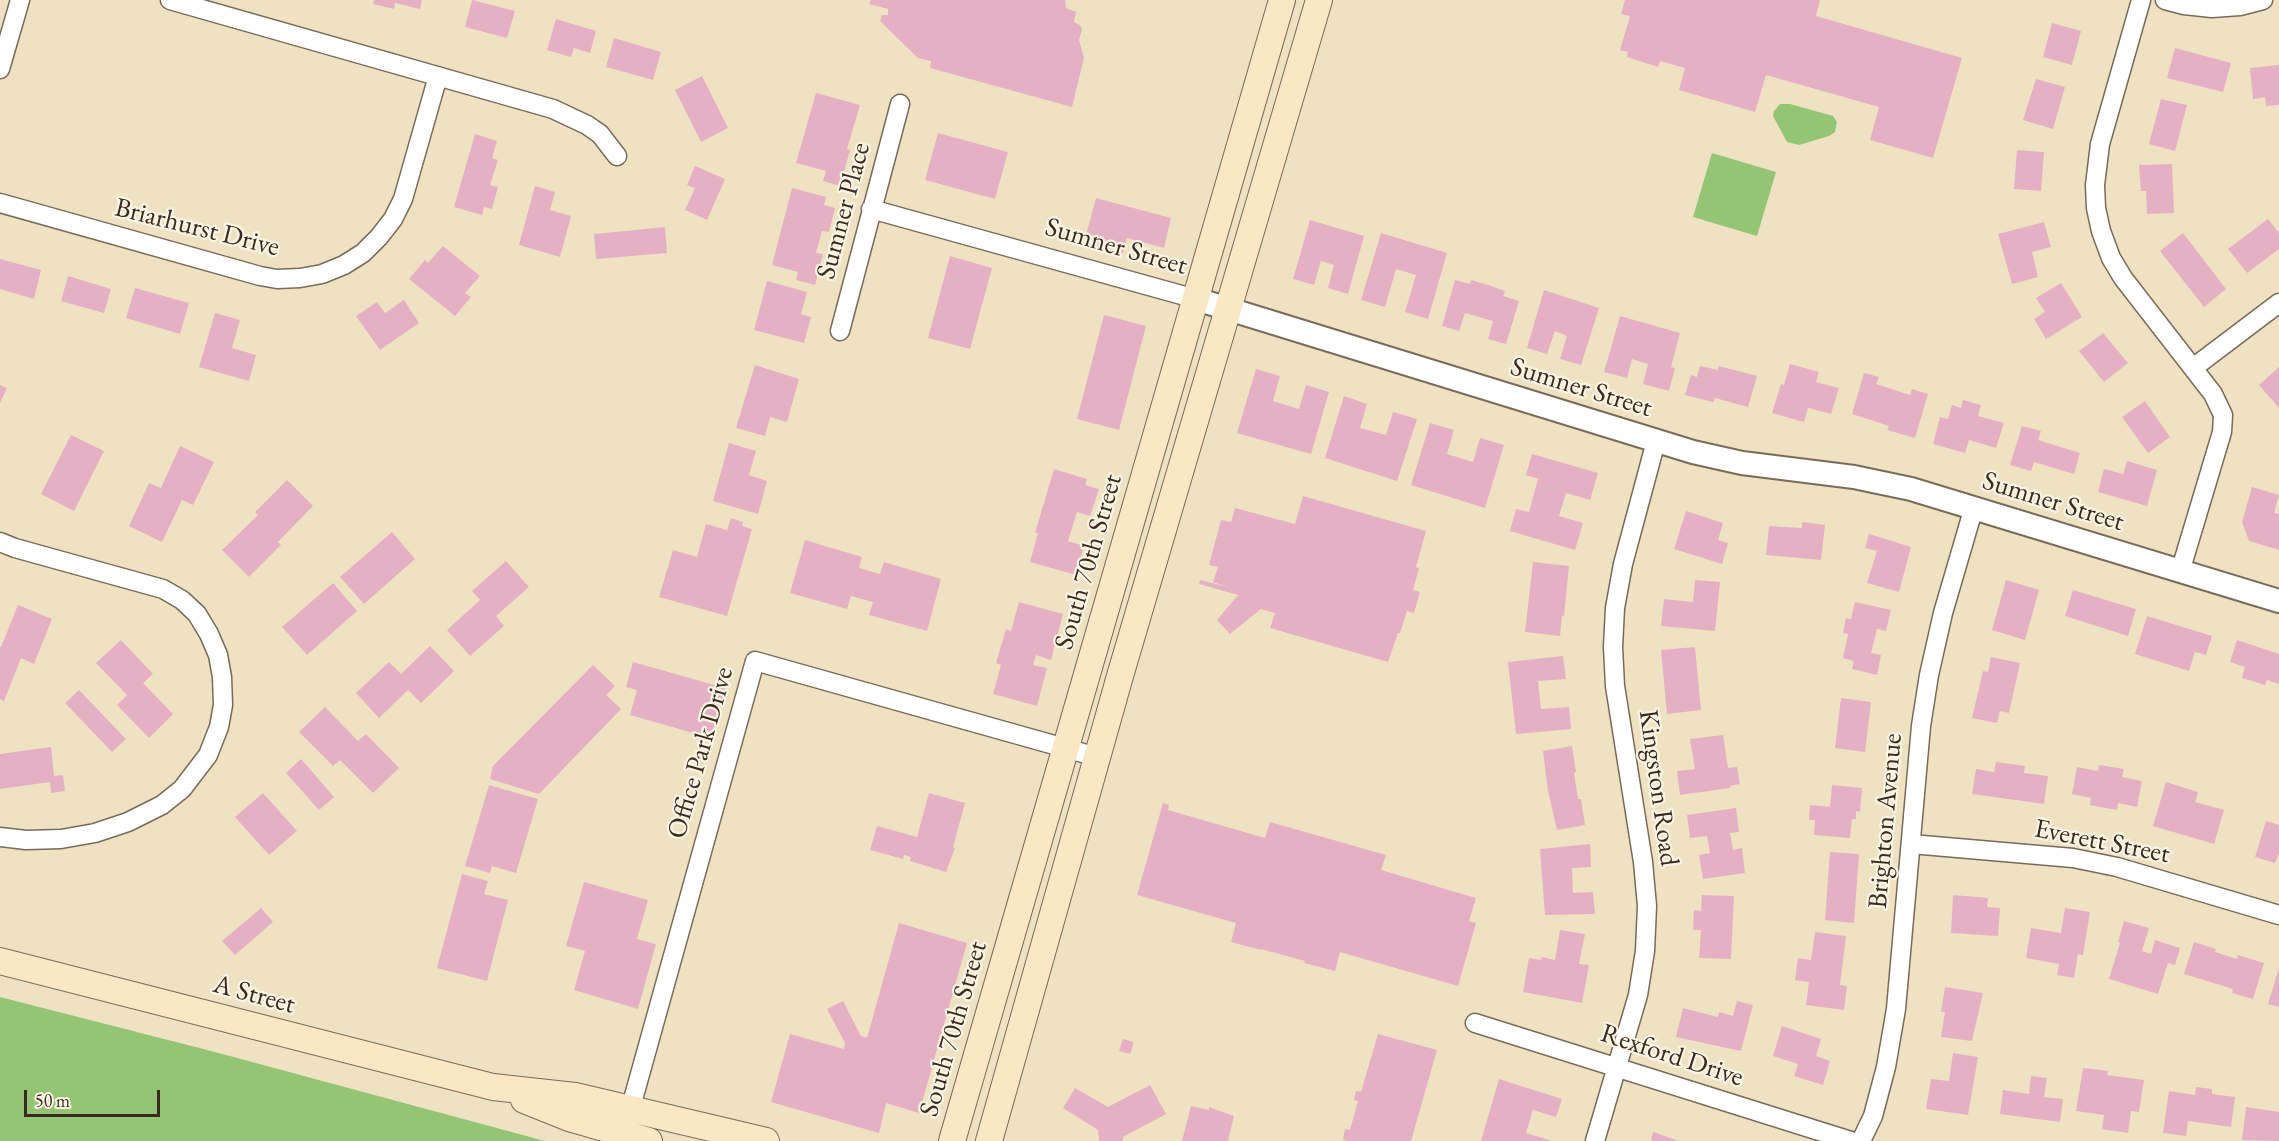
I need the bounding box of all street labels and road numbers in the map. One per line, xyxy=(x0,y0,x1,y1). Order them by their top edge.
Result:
street label: Sumner Place xyxy=(810,139,878,283)
street label: Briarhurst Drive xyxy=(111,192,283,264)
street label: Sumner Street xyxy=(1041,211,1191,283)
street label: Sumner Street xyxy=(1506,351,1656,425)
street label: Sumner Street xyxy=(1978,465,2128,539)
street label: South 70th Street xyxy=(1048,471,1130,653)
street label: Office Park Drive xyxy=(661,663,741,843)
street label: Kingston Road xyxy=(1631,708,1685,868)
street label: Brighton Avenue xyxy=(1862,732,1910,910)
street label: Everett Street xyxy=(2032,813,2172,871)
street label: South 70th Street xyxy=(913,938,995,1120)
street label: A Street xyxy=(210,969,298,1021)
street label: Rexford Drive xyxy=(1597,1018,1747,1094)

